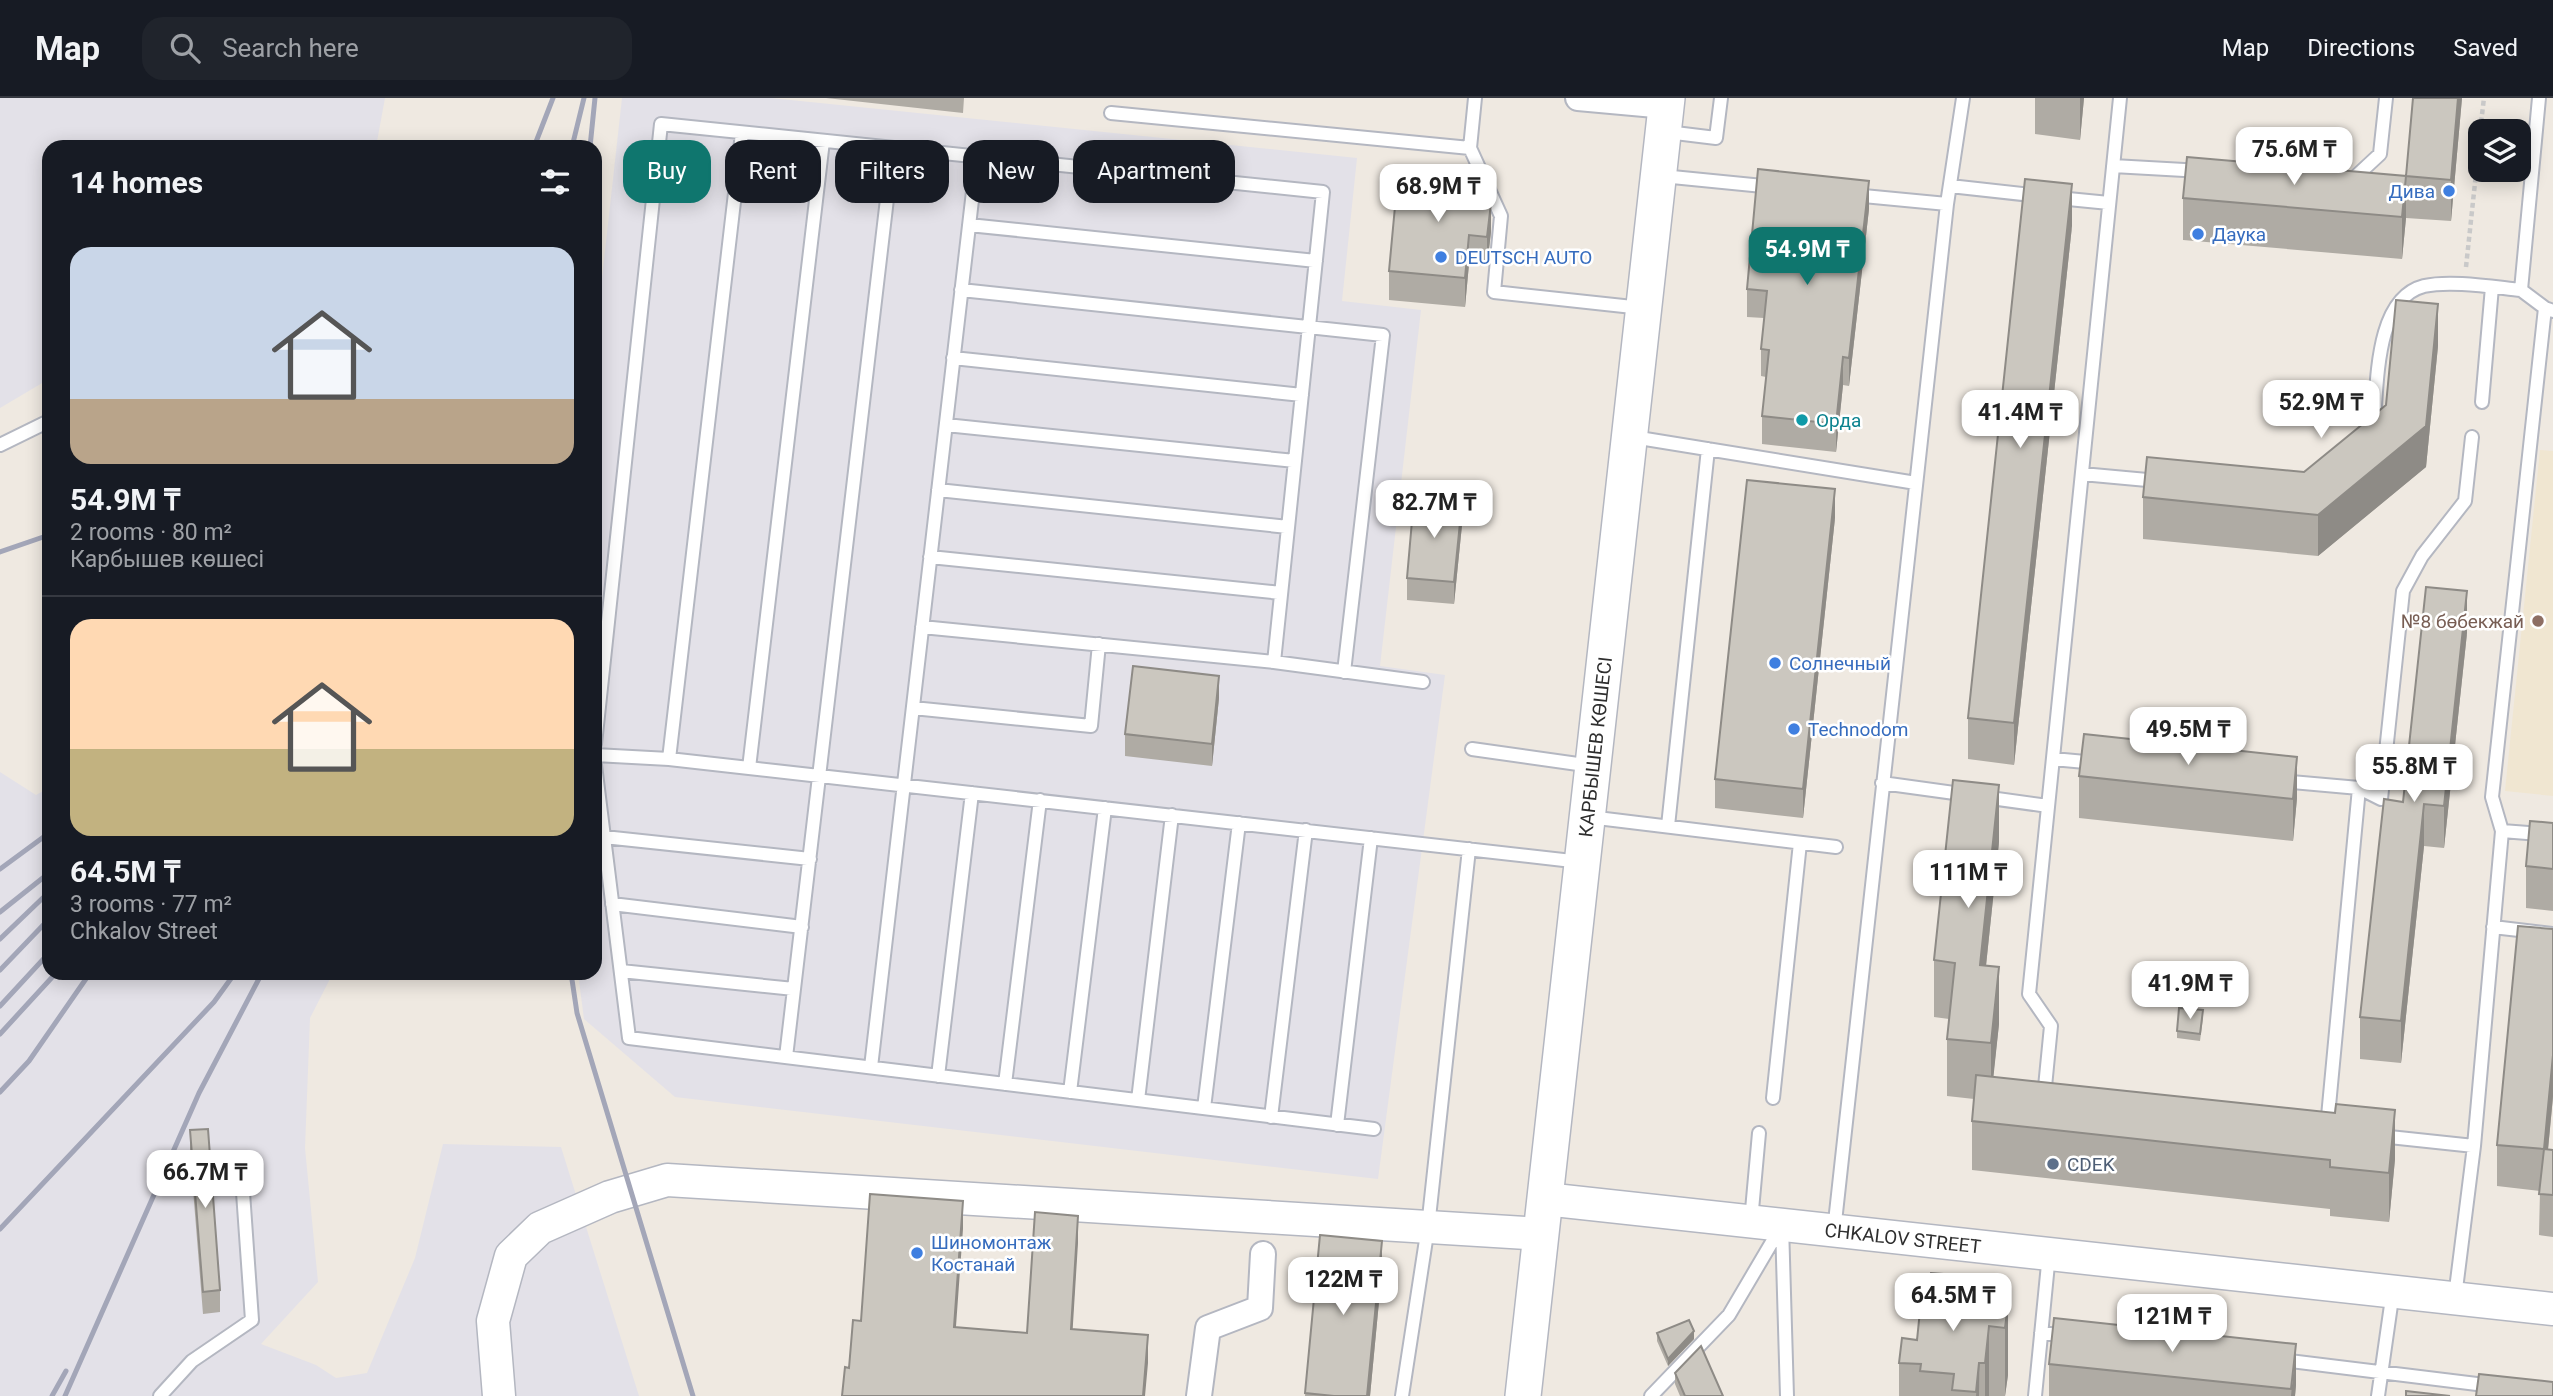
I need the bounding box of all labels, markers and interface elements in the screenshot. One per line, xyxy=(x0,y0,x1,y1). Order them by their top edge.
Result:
search box xyxy=(142,17,632,80)
text: Map xyxy=(35,29,100,68)
icon: search xyxy=(166,29,204,67)
text: Search here xyxy=(222,33,359,63)
text: Map xyxy=(2222,34,2269,62)
text: Directions xyxy=(2307,34,2415,62)
text: Saved xyxy=(2453,34,2518,62)
map controls xyxy=(2468,119,2531,182)
button: layers xyxy=(2468,119,2531,182)
pin: 75.6M ₸ xyxy=(2229,127,2359,187)
text: 75.6M ₸ xyxy=(2252,136,2336,163)
chip: Buy xyxy=(623,140,711,203)
chip: Rent xyxy=(725,140,821,203)
chip: Filters xyxy=(835,140,949,203)
chip: New xyxy=(963,140,1059,203)
chip: Apartment xyxy=(1073,140,1235,203)
icon: filters xyxy=(536,163,574,201)
pin: 68.9M ₸ xyxy=(1373,164,1503,224)
text: 14 homes xyxy=(70,165,203,200)
text: 68.9M ₸ xyxy=(1396,173,1480,200)
place label: Дива xyxy=(2389,180,2435,203)
marker: Дива xyxy=(2441,183,2457,199)
place label: Даука xyxy=(2212,223,2266,246)
marker: Даука xyxy=(2190,226,2206,242)
pin: 54.9M ₸ xyxy=(1742,228,1872,287)
text: 54.9M ₸ xyxy=(1765,236,1849,263)
place label: DEUTSCH AUTO xyxy=(1455,246,1592,269)
marker: DEUTSCH AUTO xyxy=(1433,249,1449,265)
icon: home xyxy=(259,292,385,418)
pin: 52.9M ₸ xyxy=(2256,380,2386,440)
text: 52.9M ₸ xyxy=(2279,389,2363,416)
pin: 41.4M ₸ xyxy=(1955,390,2085,450)
text: 41.4M ₸ xyxy=(1978,399,2062,426)
place label: Орда xyxy=(1816,409,1861,432)
marker: Орда xyxy=(1794,412,1810,428)
pin: 82.7M ₸ xyxy=(1369,480,1499,540)
text: 54.9M ₸ xyxy=(70,482,180,517)
text: 82.7M ₸ xyxy=(1392,489,1476,516)
text: 2 rooms · 80 m² xyxy=(70,519,232,546)
text: Карбышев көшесі xyxy=(70,546,264,573)
place label: №8 бөбекжай xyxy=(2401,610,2524,633)
marker: №8 бөбекжай xyxy=(2530,613,2546,629)
place label: Солнечный xyxy=(1789,652,1891,675)
marker: Солнечный xyxy=(1767,655,1783,671)
street label: КАРБЫШЕВ КӨШЕСІ xyxy=(1574,656,1617,838)
icon: home xyxy=(259,664,385,790)
pin: 49.5M ₸ xyxy=(2123,708,2253,767)
text: 49.5M ₸ xyxy=(2146,716,2230,743)
place label: Technodom xyxy=(1808,718,1908,741)
marker: Technodom xyxy=(1786,721,1802,737)
pin: 55.8M ₸ xyxy=(2349,744,2479,804)
text: 55.8M ₸ xyxy=(2372,753,2456,780)
pin: 111M ₸ xyxy=(1911,850,2025,910)
text: 64.5M ₸ xyxy=(70,854,180,889)
text: 111M ₸ xyxy=(1929,859,2007,886)
text: 3 rooms · 77 m² xyxy=(70,891,232,918)
text: Chkalov Street xyxy=(70,918,218,945)
pin: 41.9M ₸ xyxy=(2125,962,2255,1021)
text: 41.9M ₸ xyxy=(2148,970,2232,997)
pin: 66.7M ₸ xyxy=(140,1150,270,1210)
place label: CDEK xyxy=(2067,1153,2115,1176)
marker: CDEK xyxy=(2045,1156,2061,1172)
text: 66.7M ₸ xyxy=(163,1159,247,1186)
street label: CHKALOV STREET xyxy=(1823,1219,1982,1259)
place label: Шиномонтаж Костанай xyxy=(931,1231,1052,1276)
marker: Шиномонтаж Костанай xyxy=(909,1245,925,1261)
pin: 122M ₸ xyxy=(1286,1258,1400,1317)
text: 122M ₸ xyxy=(1304,1266,1382,1293)
pin: 64.5M ₸ xyxy=(1888,1274,2018,1333)
text: 64.5M ₸ xyxy=(1911,1282,1995,1309)
pin: 121M ₸ xyxy=(2115,1294,2229,1354)
text: 121M ₸ xyxy=(2133,1303,2211,1330)

